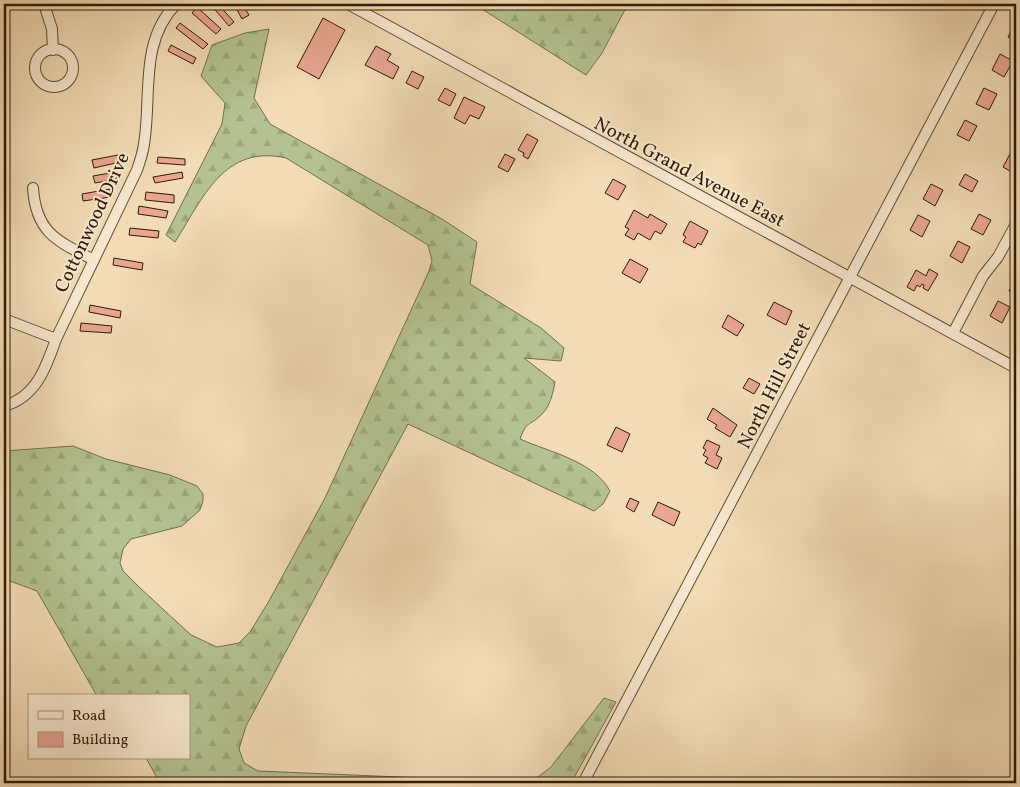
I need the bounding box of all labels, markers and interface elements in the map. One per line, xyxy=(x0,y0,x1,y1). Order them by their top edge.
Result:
street label: North Grand Avenue East xyxy=(589,111,789,234)
street label: Cottonwood Drive xyxy=(49,149,137,297)
street label: North Hill Street xyxy=(732,318,818,454)
legend xyxy=(28,694,190,760)
text: Road xyxy=(72,706,106,727)
text: Building xyxy=(72,730,129,751)

